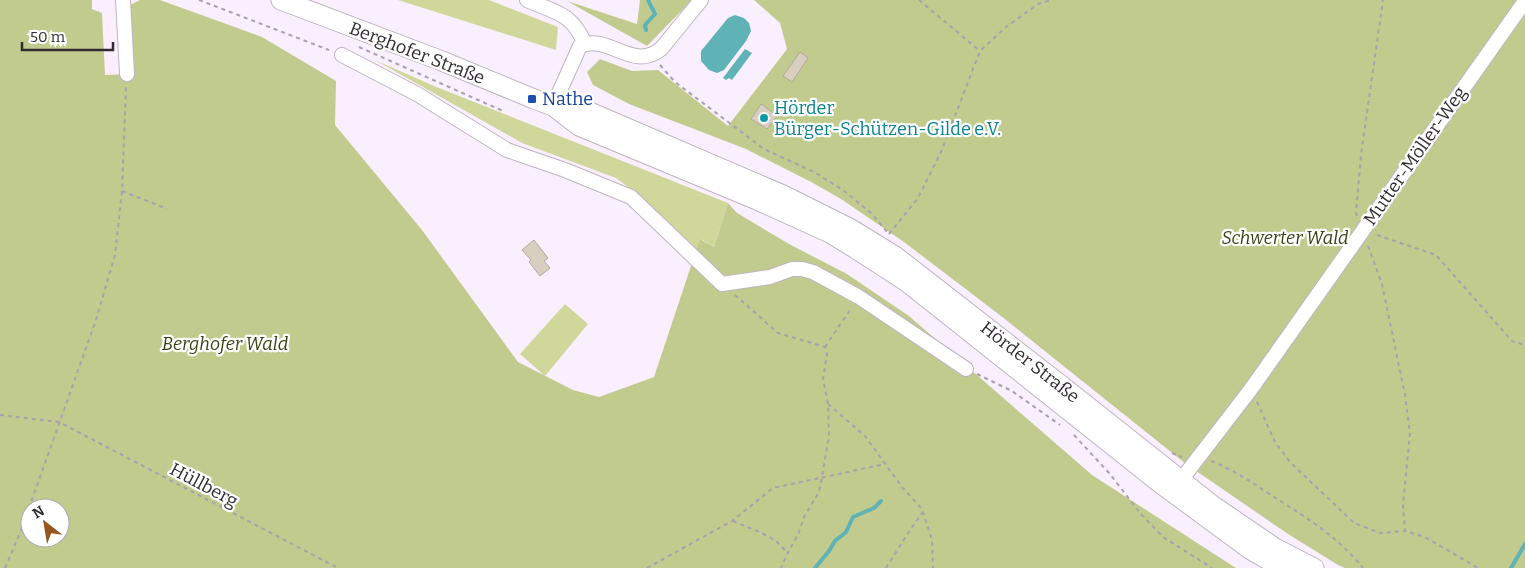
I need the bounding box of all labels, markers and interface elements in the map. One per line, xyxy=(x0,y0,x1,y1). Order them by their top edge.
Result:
street label: Berghofer Straße xyxy=(346,17,488,89)
scale bar xyxy=(22,20,114,52)
text: 50 m xyxy=(30,28,66,46)
street label: Mutter-Möller-Weg xyxy=(1359,82,1471,230)
place label: Nathe xyxy=(542,88,593,110)
marker: Nathe xyxy=(526,93,538,105)
place label: Hörder Bürger-Schützen-Gilde e.V. xyxy=(774,97,1001,140)
marker: Hörder Bürger-Schützen-Gilde e.V. xyxy=(758,112,770,124)
park label: Schwerter Wald xyxy=(1221,227,1349,249)
street label: Hörder Straße xyxy=(976,316,1084,408)
park label: Berghofer Wald xyxy=(162,333,289,355)
street label: Hüllberg xyxy=(166,458,242,512)
north arrow xyxy=(20,498,70,548)
text: N xyxy=(30,502,48,522)

